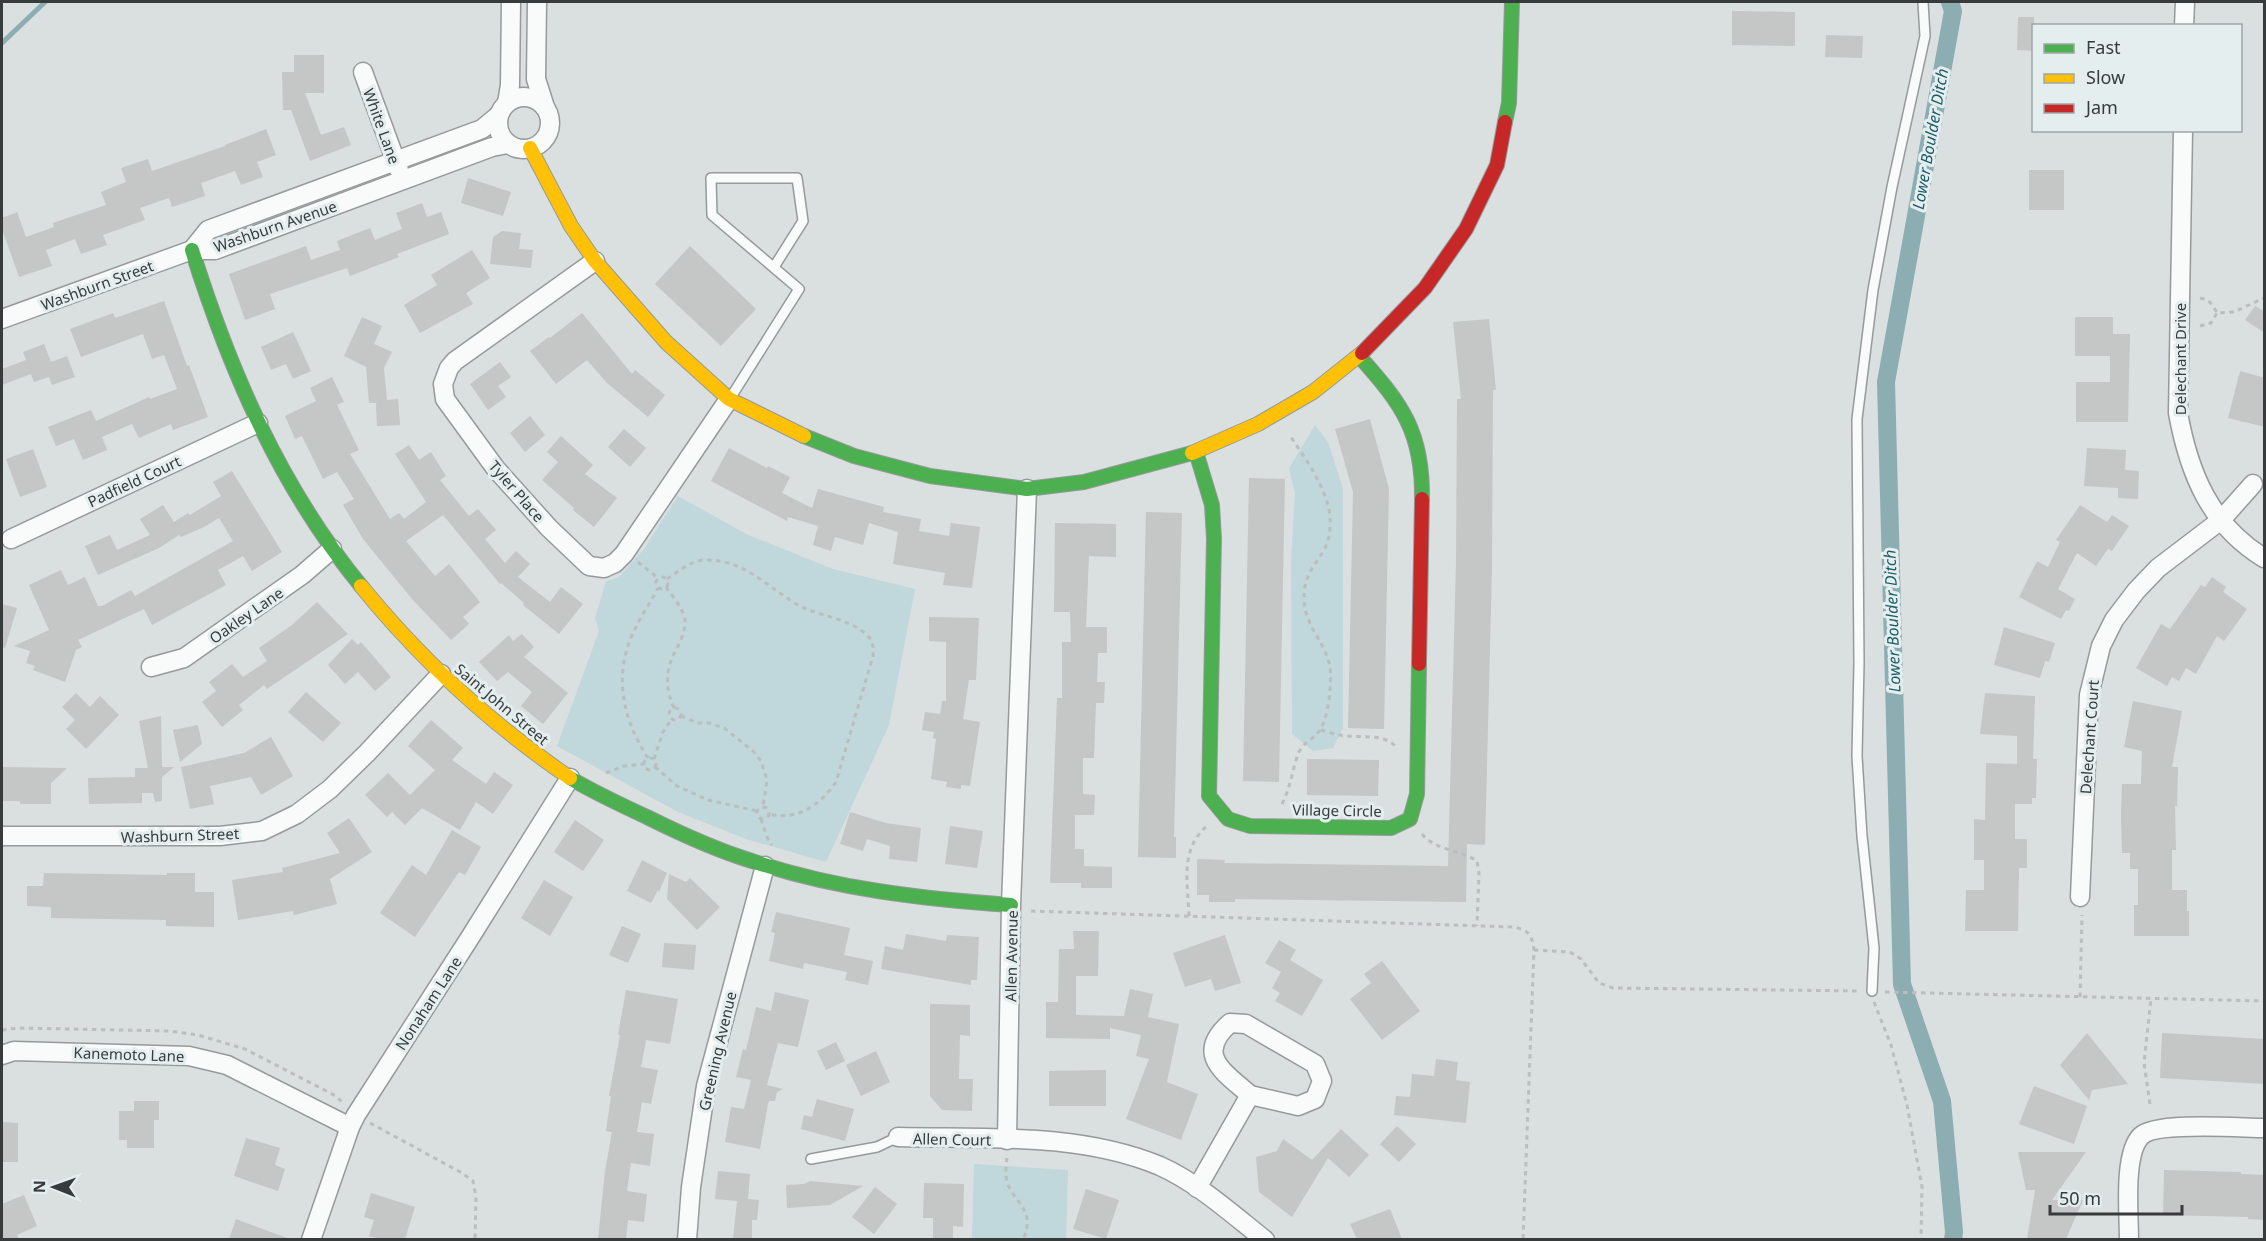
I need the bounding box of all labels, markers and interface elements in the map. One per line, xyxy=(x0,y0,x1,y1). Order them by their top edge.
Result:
legend xyxy=(2032,24,2242,132)
text: Fast xyxy=(2086,35,2121,59)
text: Slow xyxy=(2086,65,2125,89)
water label: Lower Boulder Ditch xyxy=(1907,67,1953,211)
street label: White Lane xyxy=(359,86,405,166)
text: Jam xyxy=(2084,95,2118,119)
street label: Washburn Avenue xyxy=(211,196,339,256)
street label: Washburn Street xyxy=(38,255,157,315)
street label: Delechant Drive xyxy=(2170,303,2190,415)
street label: Padfield Court xyxy=(84,450,184,511)
street label: Tyler Place xyxy=(485,456,549,526)
water label: Lower Boulder Ditch xyxy=(1879,549,1905,693)
street label: Oakley Lane xyxy=(205,582,287,648)
street label: Saint John Street xyxy=(451,659,554,750)
street label: Delechant Court xyxy=(2075,679,2103,795)
street label: Village Circle xyxy=(1292,799,1382,821)
street label: Washburn Street xyxy=(121,823,240,847)
street label: Allen Avenue xyxy=(1000,910,1022,1002)
street label: Nonaham Lane xyxy=(390,952,466,1054)
street label: Greening Avenue xyxy=(694,989,740,1113)
street label: Kanemoto Lane xyxy=(73,1042,185,1066)
street label: Allen Court xyxy=(913,1128,992,1150)
north arrow xyxy=(24,1157,84,1217)
scale bar xyxy=(2050,1178,2182,1216)
text: N xyxy=(28,1180,50,1193)
text: 50 m xyxy=(2059,1186,2101,1210)

